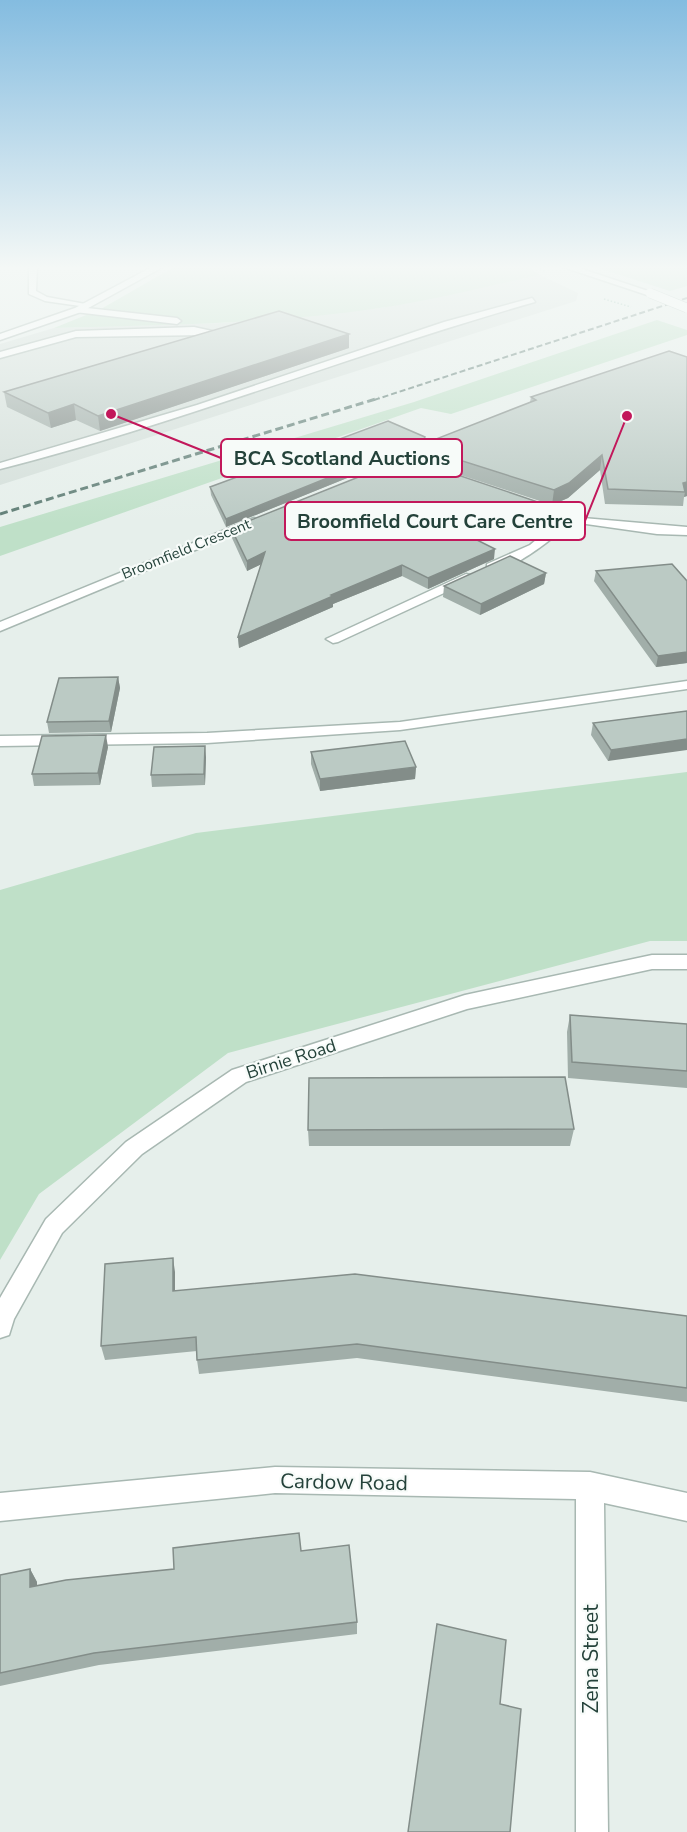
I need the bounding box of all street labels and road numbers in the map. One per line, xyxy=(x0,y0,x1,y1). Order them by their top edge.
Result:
street label: Broomfield Crescent xyxy=(119,514,254,584)
street label: Birnie Road xyxy=(243,1033,339,1085)
street label: Cardow Road xyxy=(280,1467,408,1497)
street label: Zena Street xyxy=(577,1604,605,1713)

